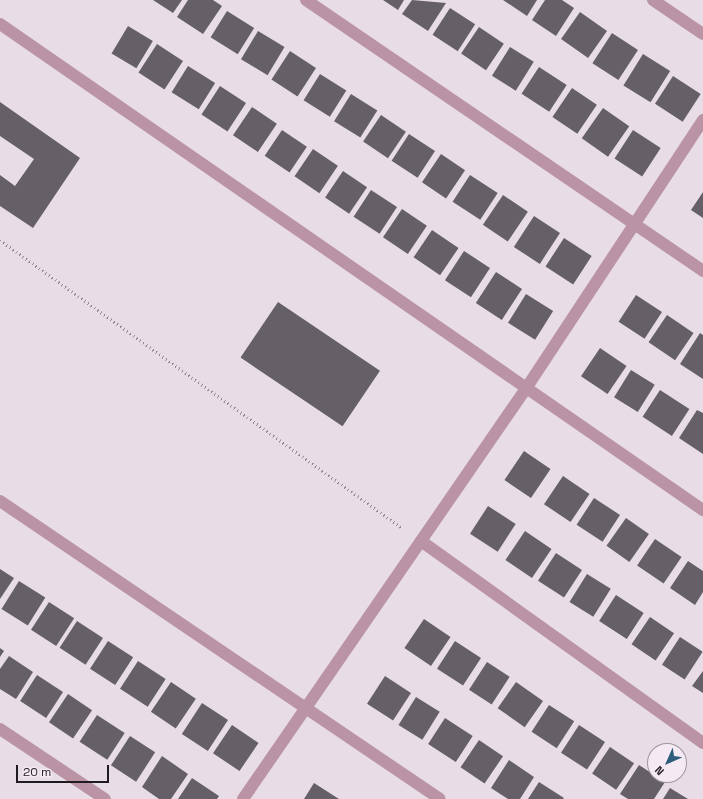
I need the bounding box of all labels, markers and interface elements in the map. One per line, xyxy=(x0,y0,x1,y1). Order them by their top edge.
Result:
north arrow xyxy=(647,743,687,783)
scale bar xyxy=(18,757,111,783)
text: N xyxy=(652,763,667,778)
text: 20 m xyxy=(23,764,51,780)

